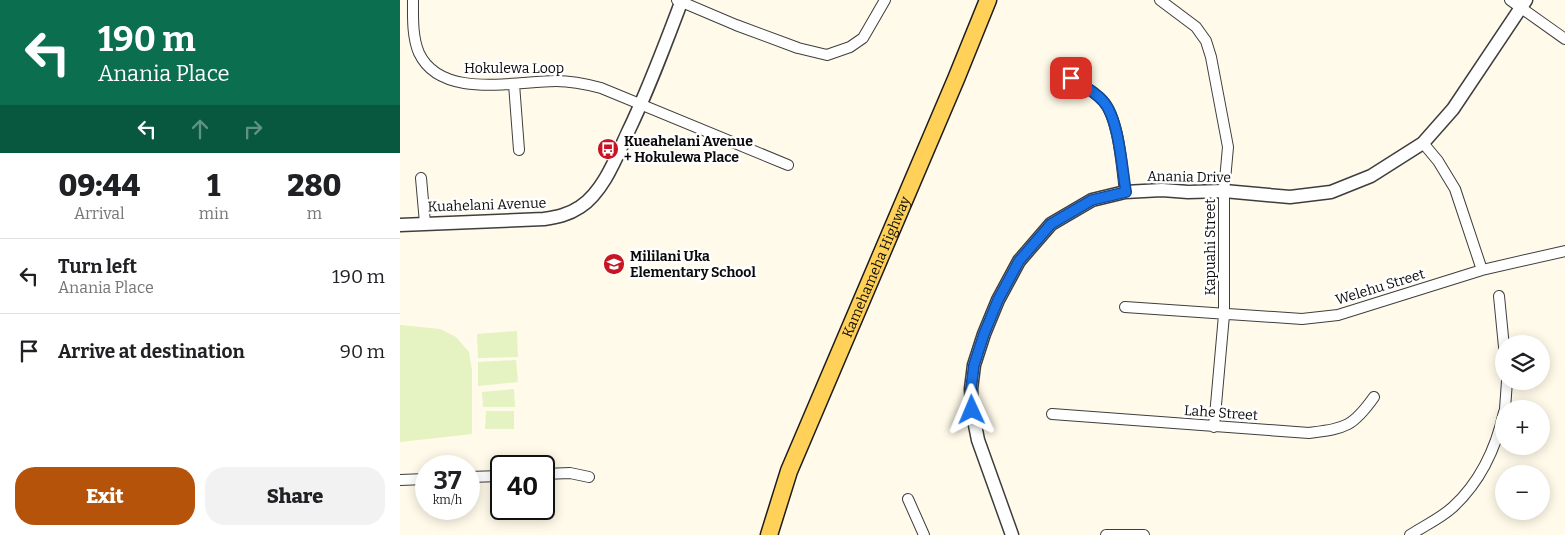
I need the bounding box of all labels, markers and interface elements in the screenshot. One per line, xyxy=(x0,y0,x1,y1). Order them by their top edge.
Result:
text: 190 m xyxy=(98,18,196,60)
icon: left xyxy=(15,20,80,85)
pin xyxy=(1050,57,1092,99)
text: Anania Place xyxy=(98,60,230,87)
street label: Hokulewa Loop xyxy=(464,60,564,77)
icon: arrive xyxy=(1057,64,1085,92)
icon: left xyxy=(133,115,161,143)
icon: ahead xyxy=(186,115,214,143)
icon: right xyxy=(239,115,267,143)
place label: Kueahelani Avenue + Hokulewa Place xyxy=(624,133,753,166)
bus stop icon: Kueahelani Avenue + Hokulewa Place xyxy=(596,137,620,161)
text: 09:44 xyxy=(59,168,140,204)
text: 1 xyxy=(207,168,220,204)
text: 280 xyxy=(287,168,341,204)
street label: Anania Drive xyxy=(1147,168,1231,186)
street label: Kamehameha Highway xyxy=(838,193,914,340)
street label: Kuahelani Avenue xyxy=(427,194,547,216)
street label: Kapuahi Street xyxy=(1202,199,1219,295)
text: Arrival xyxy=(74,204,125,223)
text: min xyxy=(199,204,229,223)
text: m xyxy=(307,204,322,223)
place label: Mililani Uka Elementary School xyxy=(630,248,756,281)
school or university icon: Mililani Uka Elementary School xyxy=(602,252,626,276)
text: Turn left xyxy=(58,255,137,278)
icon: left xyxy=(15,262,43,290)
text: 190 m xyxy=(332,265,385,288)
street label: Welehu Street xyxy=(1333,265,1427,309)
text: Anania Place xyxy=(58,278,154,297)
map controls xyxy=(1495,335,1550,520)
button: layers xyxy=(1495,335,1550,390)
icon: arrive xyxy=(15,337,43,365)
text: Arrive at destination xyxy=(58,340,245,363)
text: 90 m xyxy=(340,340,385,363)
position arrow xyxy=(945,383,997,435)
button: + xyxy=(1495,400,1550,455)
street label: Lahe Street xyxy=(1184,402,1258,424)
speed limit sign: 40 xyxy=(490,455,555,520)
button: − xyxy=(1495,465,1550,520)
text: 37 xyxy=(434,466,461,496)
button: Exit xyxy=(15,467,195,525)
button: Share xyxy=(205,467,385,525)
text: km/h xyxy=(433,493,462,507)

